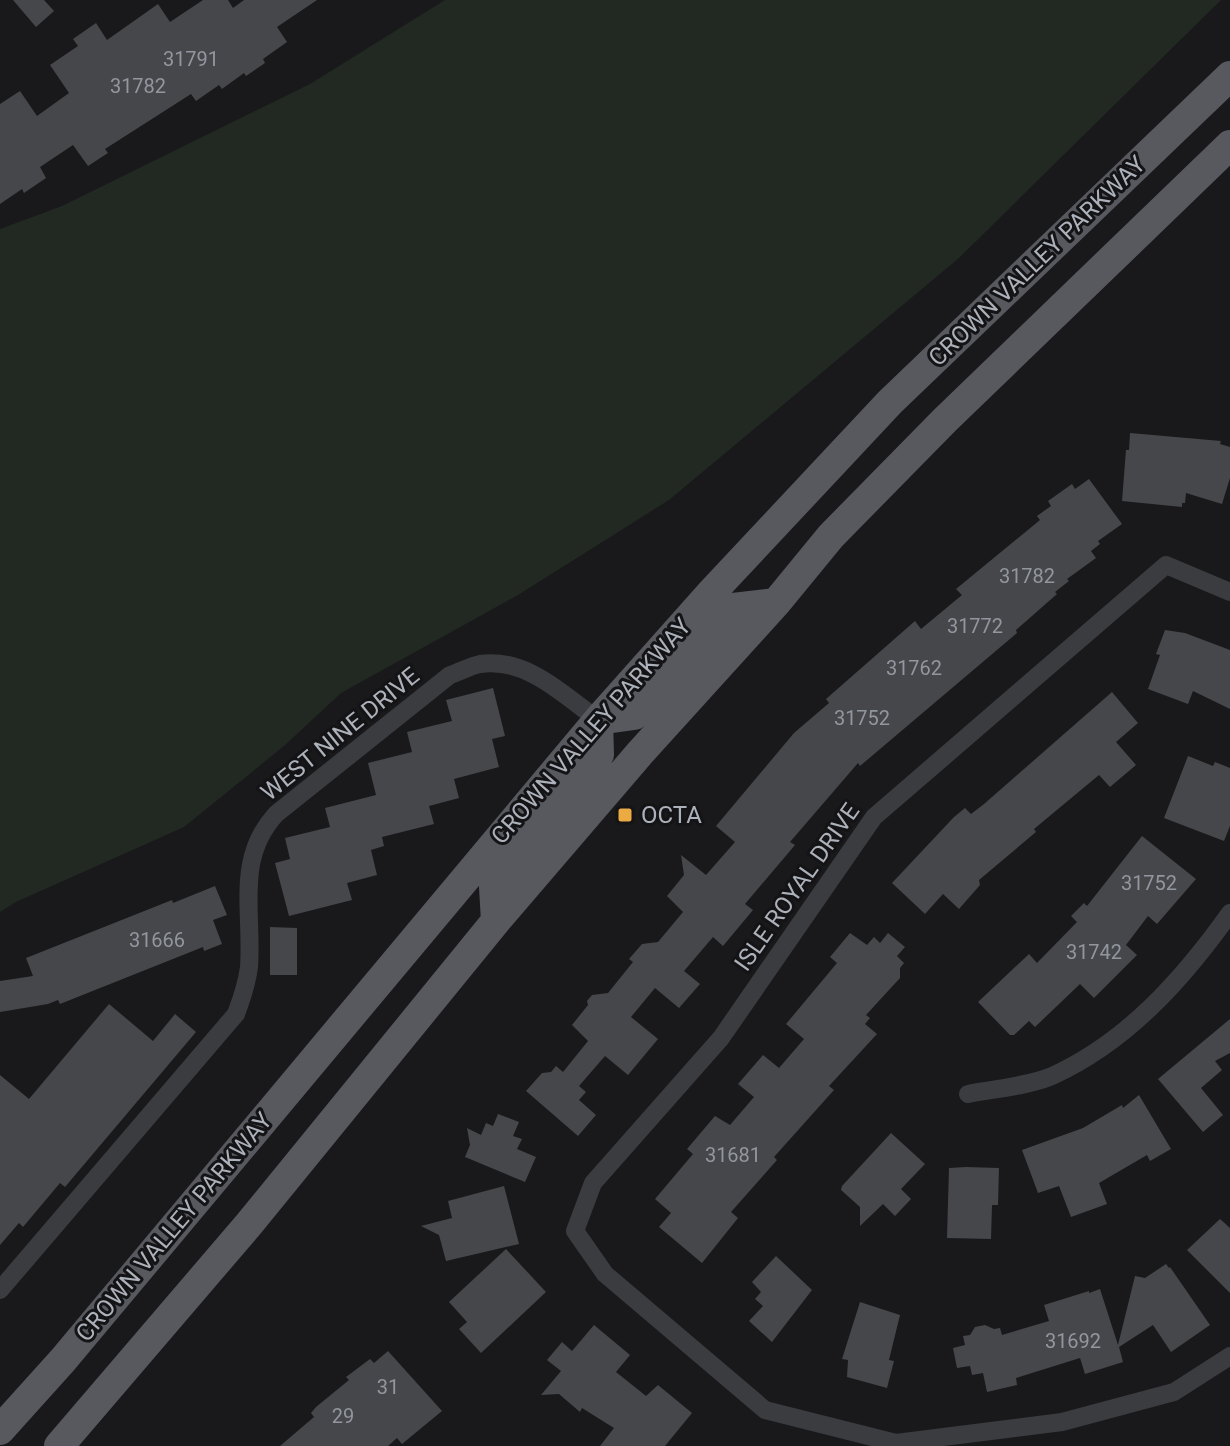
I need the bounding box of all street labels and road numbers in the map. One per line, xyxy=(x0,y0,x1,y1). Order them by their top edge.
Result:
street label: CROWN VALLEY PARKWAY xyxy=(923,150,1151,372)
street label: CROWN VALLEY PARKWAY xyxy=(485,612,697,850)
street label: WEST NINE DRIVE xyxy=(255,662,425,806)
street label: ISLE ROYAL DRIVE xyxy=(729,798,865,976)
street label: CROWN VALLEY PARKWAY xyxy=(70,1106,278,1347)

